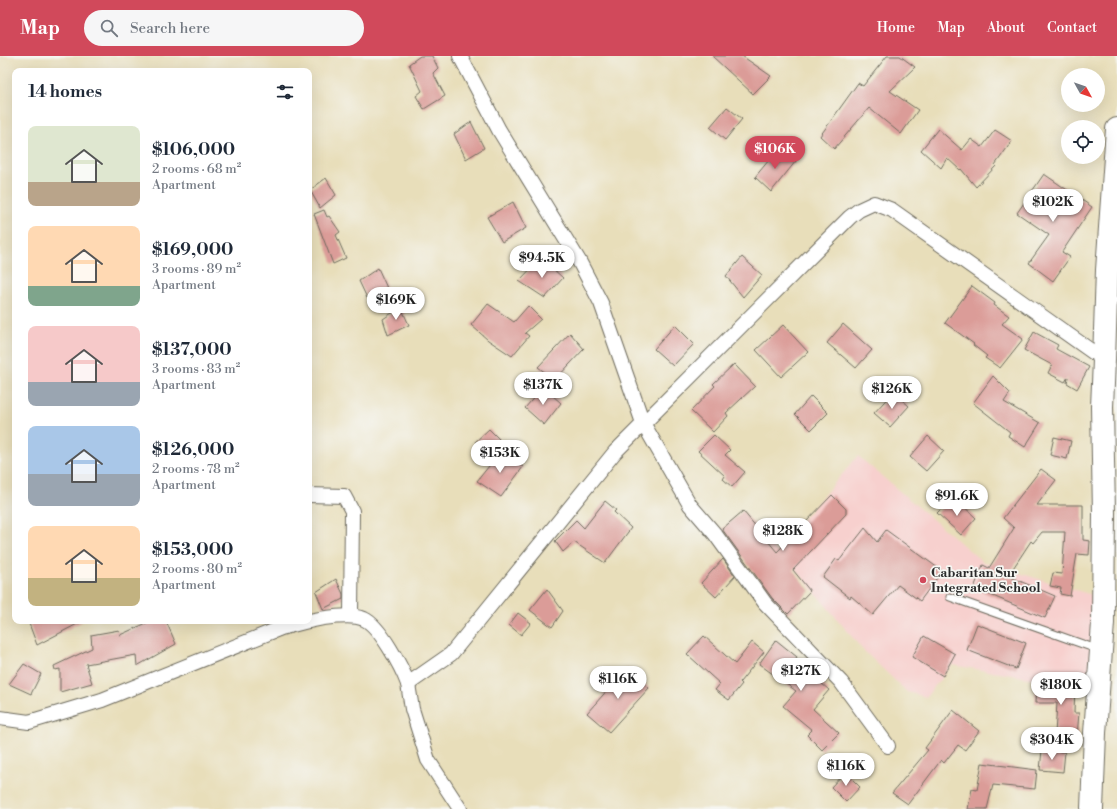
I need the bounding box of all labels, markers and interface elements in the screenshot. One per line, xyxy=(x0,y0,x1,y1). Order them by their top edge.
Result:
search box xyxy=(84,10,364,46)
text: Map xyxy=(20,16,60,40)
icon: search xyxy=(98,17,120,39)
text: Search here xyxy=(130,19,210,38)
text: Home xyxy=(877,19,915,37)
text: Map xyxy=(937,19,965,37)
text: About xyxy=(987,19,1025,37)
text: Contact xyxy=(1047,19,1097,37)
north arrow xyxy=(1061,68,1105,112)
map controls xyxy=(1061,68,1105,164)
text: 14 homes xyxy=(28,81,102,103)
icon: filters xyxy=(274,81,296,103)
button: locate xyxy=(1061,120,1105,164)
pin: $106K xyxy=(747,136,803,170)
text: $106,000 xyxy=(152,139,235,161)
text: $106K xyxy=(754,141,796,157)
icon: home xyxy=(60,142,108,190)
text: 2 rooms · 68 m² xyxy=(152,161,241,177)
text: Apartment xyxy=(152,177,216,193)
pin: $102K xyxy=(1025,189,1081,223)
text: $102K xyxy=(1032,194,1074,210)
text: $169,000 xyxy=(152,239,233,261)
icon: home xyxy=(60,242,108,290)
pin: $94.5K xyxy=(509,245,575,279)
text: $94.5K xyxy=(519,250,565,266)
text: 3 rooms · 89 m² xyxy=(152,261,241,277)
text: Apartment xyxy=(152,277,216,293)
pin: $169K xyxy=(368,287,424,321)
text: $169K xyxy=(376,292,416,308)
text: $137,000 xyxy=(152,339,232,361)
icon: home xyxy=(60,342,108,390)
text: 3 rooms · 83 m² xyxy=(152,361,240,377)
pin: $137K xyxy=(515,372,571,406)
pin: $126K xyxy=(864,376,920,410)
text: Apartment xyxy=(152,377,216,393)
text: $137K xyxy=(523,377,563,393)
text: $126K xyxy=(871,381,913,397)
text: $126,000 xyxy=(152,439,234,461)
pin: $153K xyxy=(472,440,528,474)
icon: home xyxy=(60,442,108,490)
text: $153K xyxy=(480,445,520,461)
text: 2 rooms · 78 m² xyxy=(152,461,240,477)
text: Apartment xyxy=(152,477,216,493)
pin: $91.6K xyxy=(924,483,990,517)
text: $91.6K xyxy=(935,488,979,504)
pin: $128K xyxy=(755,518,811,552)
text: $128K xyxy=(762,523,804,539)
text: $153,000 xyxy=(152,539,233,561)
icon: home xyxy=(60,542,108,590)
text: 2 rooms · 80 m² xyxy=(152,561,242,577)
place label: Cabaritan Sur Integrated School xyxy=(931,565,1041,596)
marker: Cabaritan Sur Integrated School xyxy=(918,575,928,585)
text: Apartment xyxy=(152,577,216,593)
pin: $127K xyxy=(773,658,829,692)
text: $127K xyxy=(781,663,821,679)
pin: $116K xyxy=(590,666,646,700)
text: $116K xyxy=(599,671,637,687)
pin: $180K xyxy=(1033,672,1089,706)
text: $180K xyxy=(1040,677,1082,693)
pin: $304K xyxy=(1024,727,1080,761)
text: $304K xyxy=(1030,732,1074,748)
pin: $116K xyxy=(818,753,874,787)
text: $116K xyxy=(827,758,865,774)

